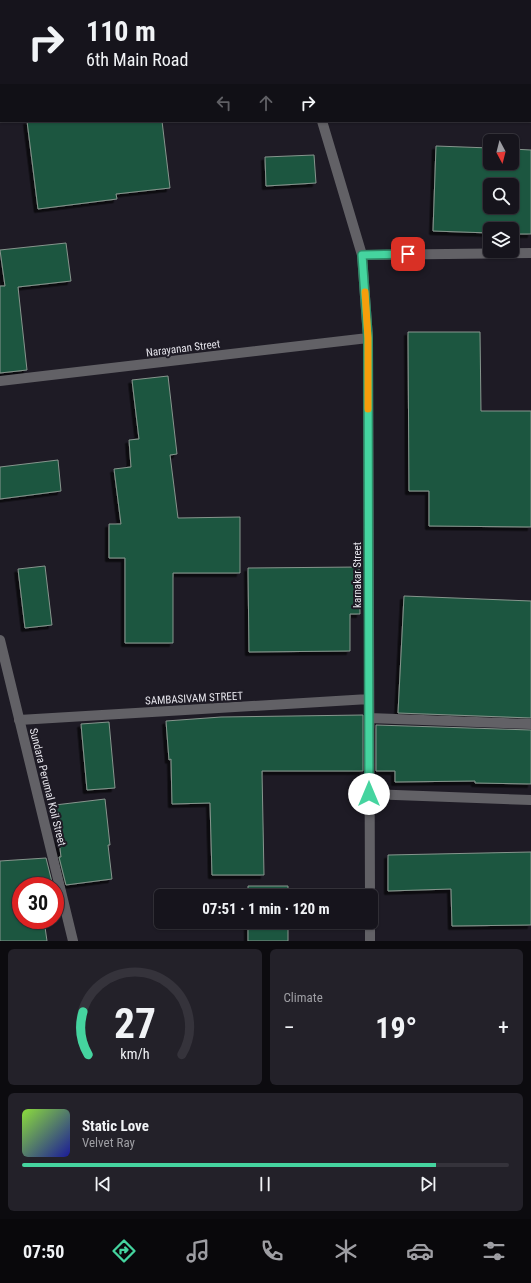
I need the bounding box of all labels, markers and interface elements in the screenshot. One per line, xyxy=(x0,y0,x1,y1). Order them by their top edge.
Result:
text: 110 m xyxy=(86,15,156,48)
icon: right xyxy=(20,16,72,68)
text: 6th Main Road xyxy=(86,49,188,70)
icon: left xyxy=(213,92,235,114)
icon: ahead xyxy=(255,92,277,114)
icon: right xyxy=(297,92,319,114)
north arrow xyxy=(483,134,519,170)
map controls xyxy=(483,134,519,258)
button: search xyxy=(483,178,519,214)
button: layers xyxy=(483,222,519,258)
pin xyxy=(391,237,425,271)
icon: arrive xyxy=(397,243,419,265)
street label: Narayanan Street xyxy=(145,338,221,359)
street label: karnakar Street xyxy=(351,542,364,608)
street label: SAMBASIVAM STREET xyxy=(145,689,244,708)
street label: Sundara Perumal Koil Street xyxy=(27,727,68,847)
position arrow xyxy=(348,773,390,815)
speed limit sign: 30 xyxy=(12,877,64,929)
text: 07:51 · 1 min · 120 m xyxy=(202,900,330,918)
text: Climate xyxy=(284,990,323,1005)
text: 27 xyxy=(114,999,156,1048)
text: 19° xyxy=(375,1010,417,1045)
text: − xyxy=(284,1015,295,1040)
text: + xyxy=(498,1015,509,1040)
text: km/h xyxy=(120,1046,149,1062)
text: Static Love xyxy=(82,1117,149,1135)
text: Velvet Ray xyxy=(82,1135,135,1150)
icon: previous xyxy=(92,1173,114,1195)
icon: pause xyxy=(254,1173,276,1195)
icon: next xyxy=(417,1173,439,1195)
icon: directions xyxy=(110,1237,138,1265)
icon: music xyxy=(184,1237,212,1265)
icon: phone xyxy=(258,1237,286,1265)
icon: climate xyxy=(332,1237,360,1265)
icon: car xyxy=(406,1237,434,1265)
icon: filters xyxy=(480,1237,508,1265)
text: 07:50 xyxy=(23,1241,64,1262)

